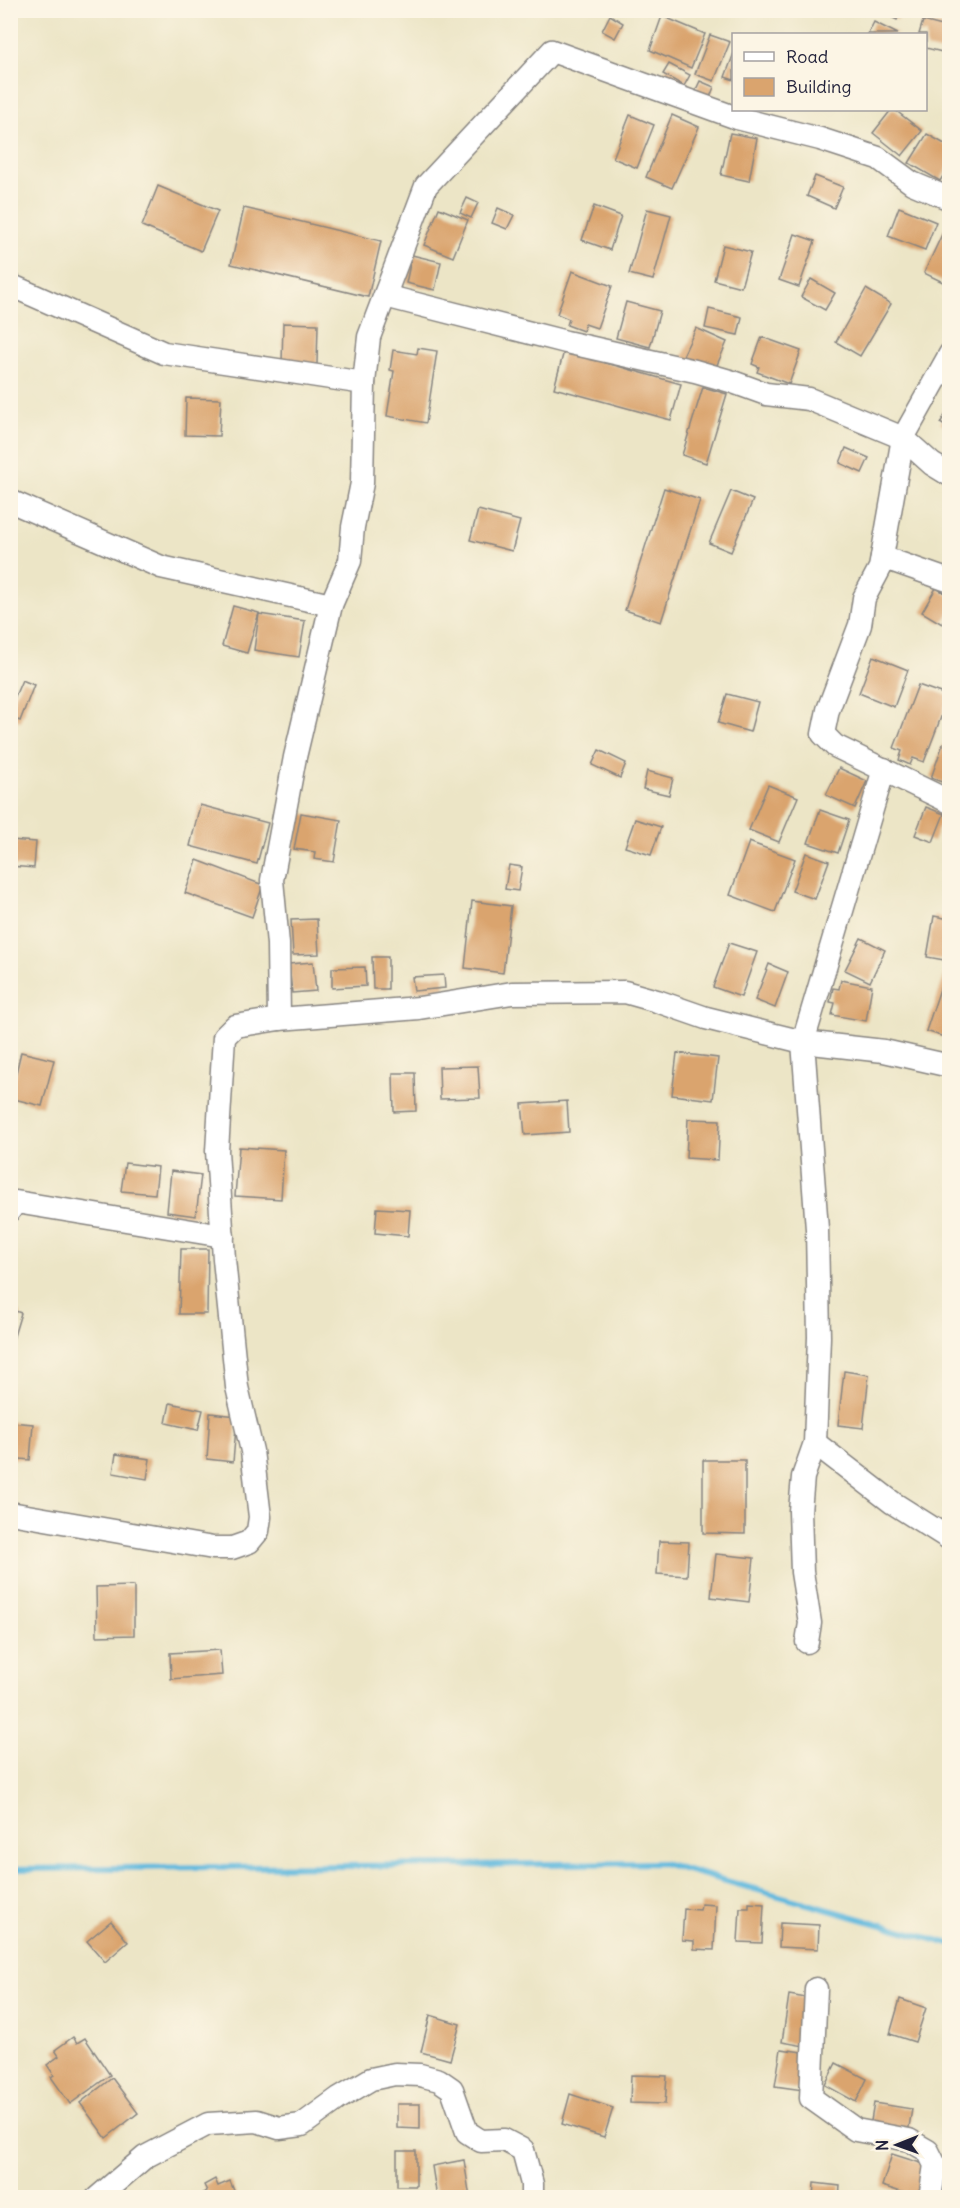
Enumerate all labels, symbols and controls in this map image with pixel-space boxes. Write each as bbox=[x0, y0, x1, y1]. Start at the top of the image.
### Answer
legend bbox=[732, 33, 927, 111]
text: Road bbox=[786, 45, 829, 68]
text: Building bbox=[786, 75, 851, 98]
north arrow bbox=[867, 2115, 927, 2175]
text: N bbox=[872, 2140, 892, 2151]

